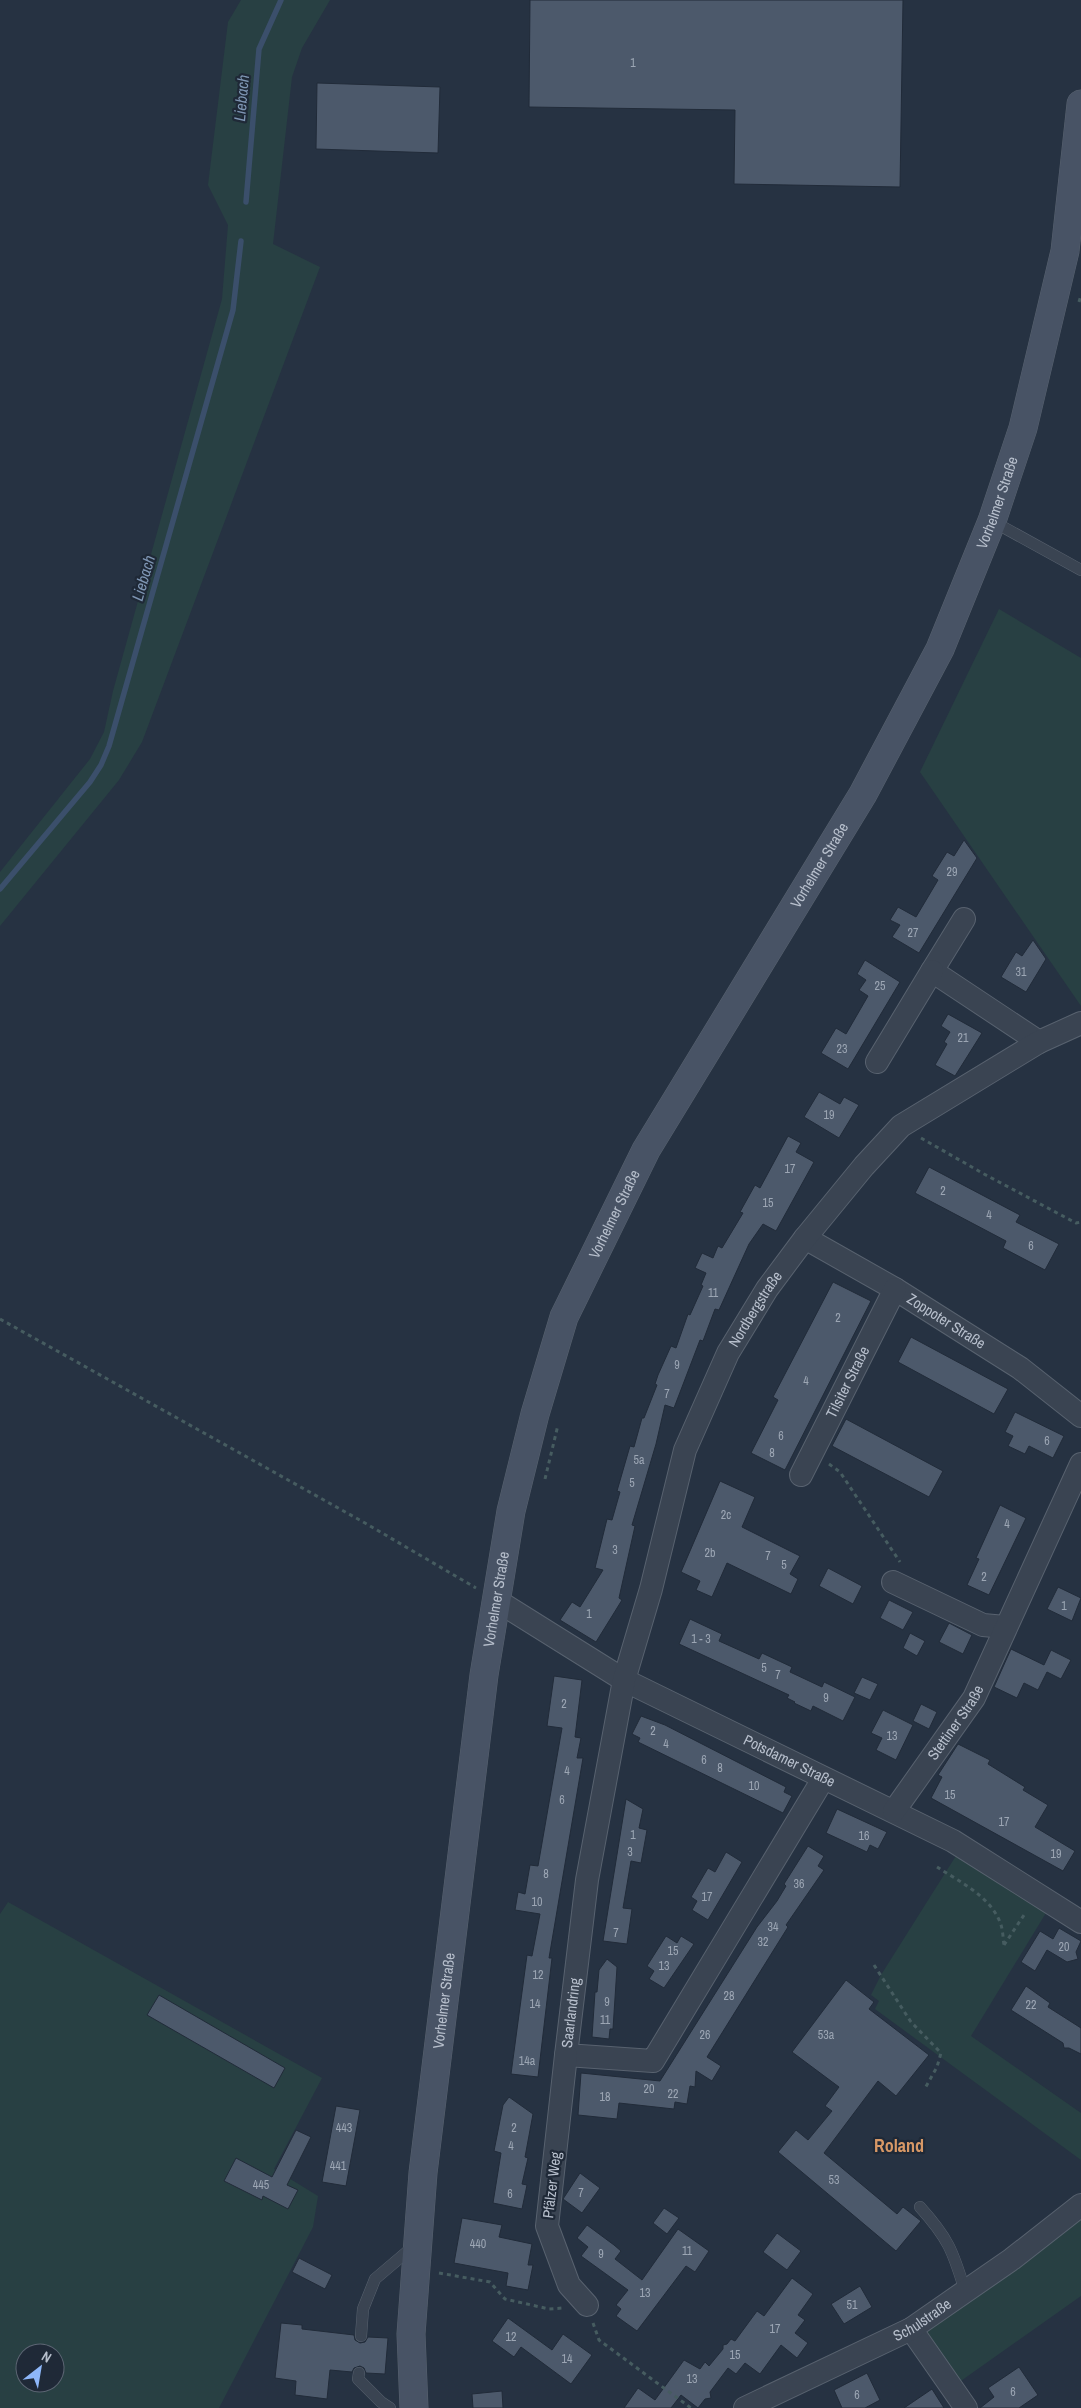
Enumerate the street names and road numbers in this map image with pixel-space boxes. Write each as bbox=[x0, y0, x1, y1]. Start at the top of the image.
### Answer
street label: Vorhelmer Straße bbox=[971, 453, 1023, 552]
street label: Vorhelmer Straße bbox=[785, 818, 853, 912]
street label: Vorhelmer Straße bbox=[583, 1166, 645, 1262]
street label: Nordbergstraße bbox=[723, 1266, 787, 1351]
street label: Zoppoter Straße bbox=[903, 1288, 990, 1354]
street label: Tilsiter Straße bbox=[821, 1342, 874, 1421]
street label: Vorhelmer Straße bbox=[478, 1550, 514, 1648]
street label: Stettiner Straße bbox=[922, 1681, 989, 1764]
street label: Potsdamer Straße bbox=[740, 1729, 839, 1792]
street label: Vorhelmer Straße bbox=[427, 1951, 460, 2050]
street label: Saarlandring bbox=[556, 1976, 585, 2049]
street label: Pfälzer Weg bbox=[537, 2150, 566, 2219]
street label: Schulstraße bbox=[889, 2293, 955, 2346]

